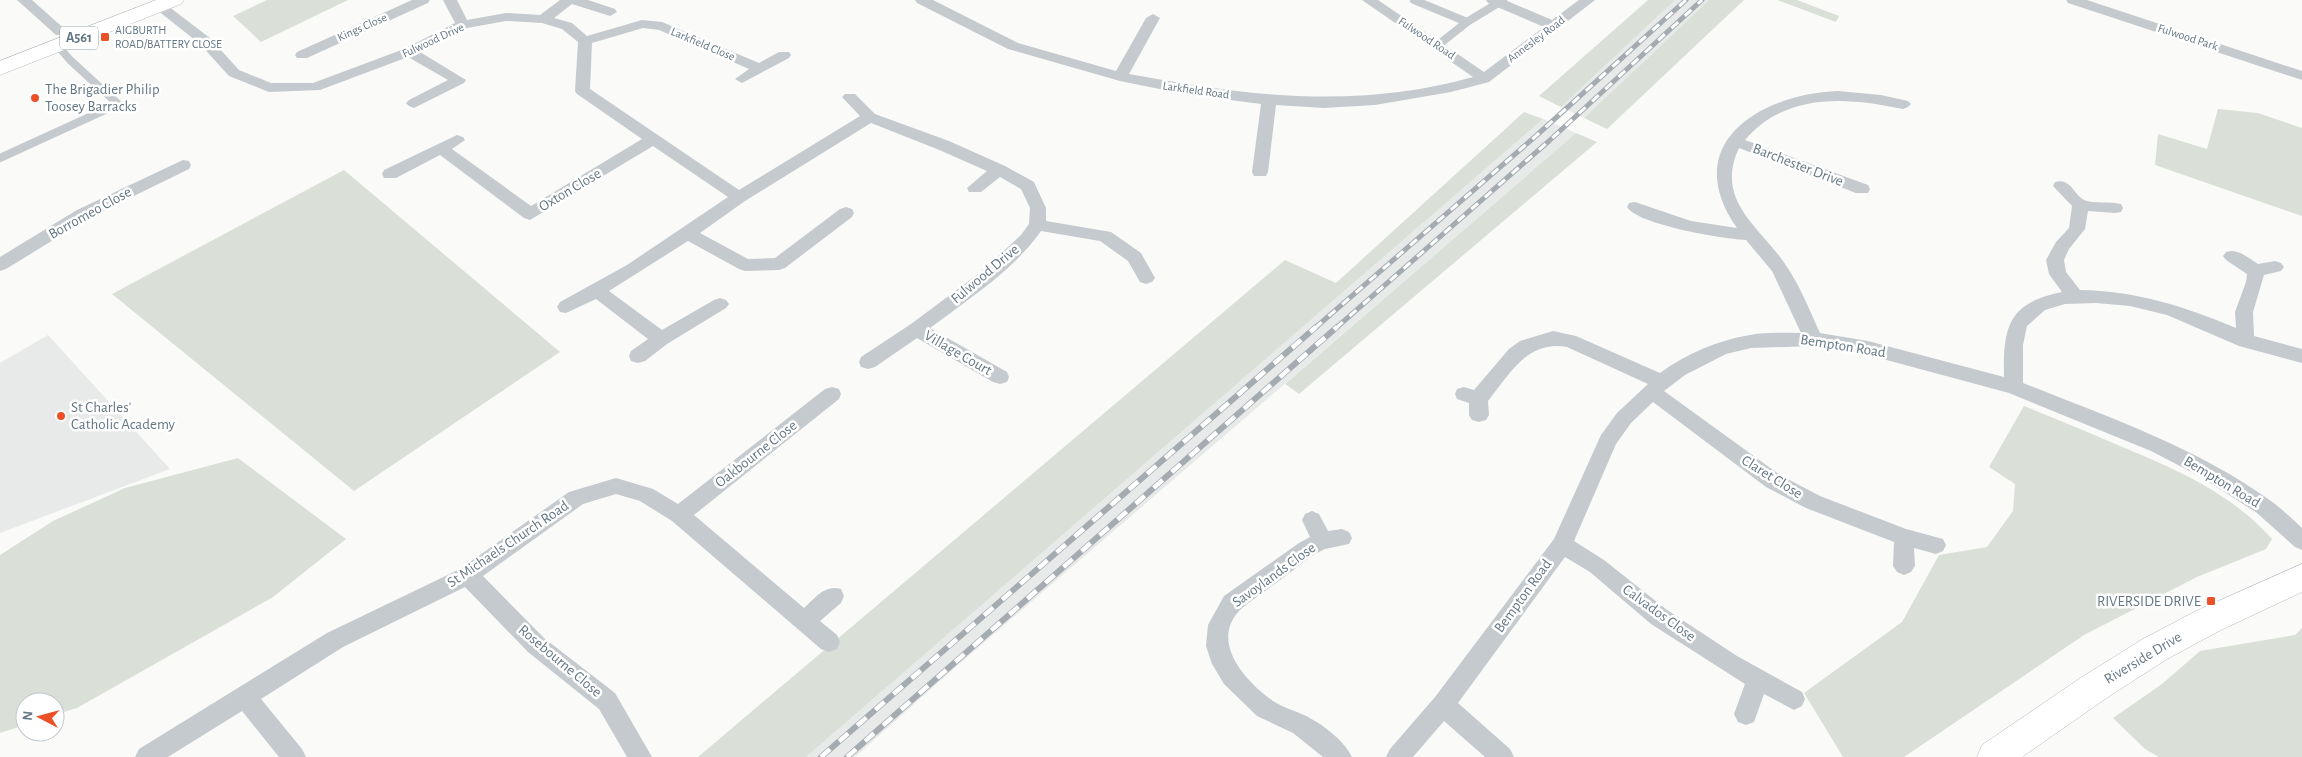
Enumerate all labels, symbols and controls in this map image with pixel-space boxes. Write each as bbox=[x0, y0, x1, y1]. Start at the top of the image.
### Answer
street label: Kings Close bbox=[335, 11, 389, 43]
street label: Annesley Road bbox=[1505, 14, 1568, 65]
street label: Fulwood Road bbox=[1396, 15, 1458, 61]
street label: Fulwood Drive bbox=[400, 20, 466, 60]
street label: Fulwood Park bbox=[2156, 22, 2220, 52]
place label: AIGBURTH ROAD/BATTERY CLOSE bbox=[115, 24, 222, 50]
street label: Larkfield Close bbox=[669, 25, 737, 63]
road number: A561 bbox=[60, 26, 98, 49]
marker: AIGBURTH ROAD/BATTERY CLOSE bbox=[99, 31, 111, 43]
street label: Larkfield Road bbox=[1162, 79, 1230, 101]
place label: The Brigadier Philip Toosey Barracks bbox=[45, 82, 160, 114]
marker: The Brigadier Philip Toosey Barracks bbox=[29, 92, 41, 104]
street label: Barchester Drive bbox=[1751, 141, 1845, 189]
street label: Oxton Close bbox=[536, 166, 604, 214]
street label: Borromeo Close bbox=[46, 184, 134, 242]
street label: Fulwood Drive bbox=[948, 241, 1022, 306]
street label: Village Court bbox=[922, 328, 994, 378]
street label: Bempton Road bbox=[1799, 332, 1887, 360]
place label: St Charles' Catholic Academy bbox=[71, 400, 176, 432]
marker: St Charles' Catholic Academy bbox=[55, 410, 67, 422]
street label: Oakbourne Close bbox=[712, 418, 800, 490]
street label: Claret Close bbox=[1739, 452, 1805, 502]
street label: Bempton Road bbox=[2181, 453, 2263, 511]
street label: St Michaels Church Road bbox=[445, 498, 572, 590]
street label: Savoylands Close bbox=[1230, 540, 1318, 610]
street label: Bempton Road bbox=[1492, 556, 1555, 635]
street label: Calvados Close bbox=[1620, 582, 1698, 644]
place label: RIVERSIDE DRIVE bbox=[2097, 594, 2201, 609]
marker: RIVERSIDE DRIVE bbox=[2205, 595, 2217, 607]
street label: Rosebourne Close bbox=[516, 622, 605, 700]
street label: Riverside Drive bbox=[2102, 629, 2184, 687]
north arrow bbox=[15, 692, 65, 742]
text: N bbox=[21, 710, 36, 721]

